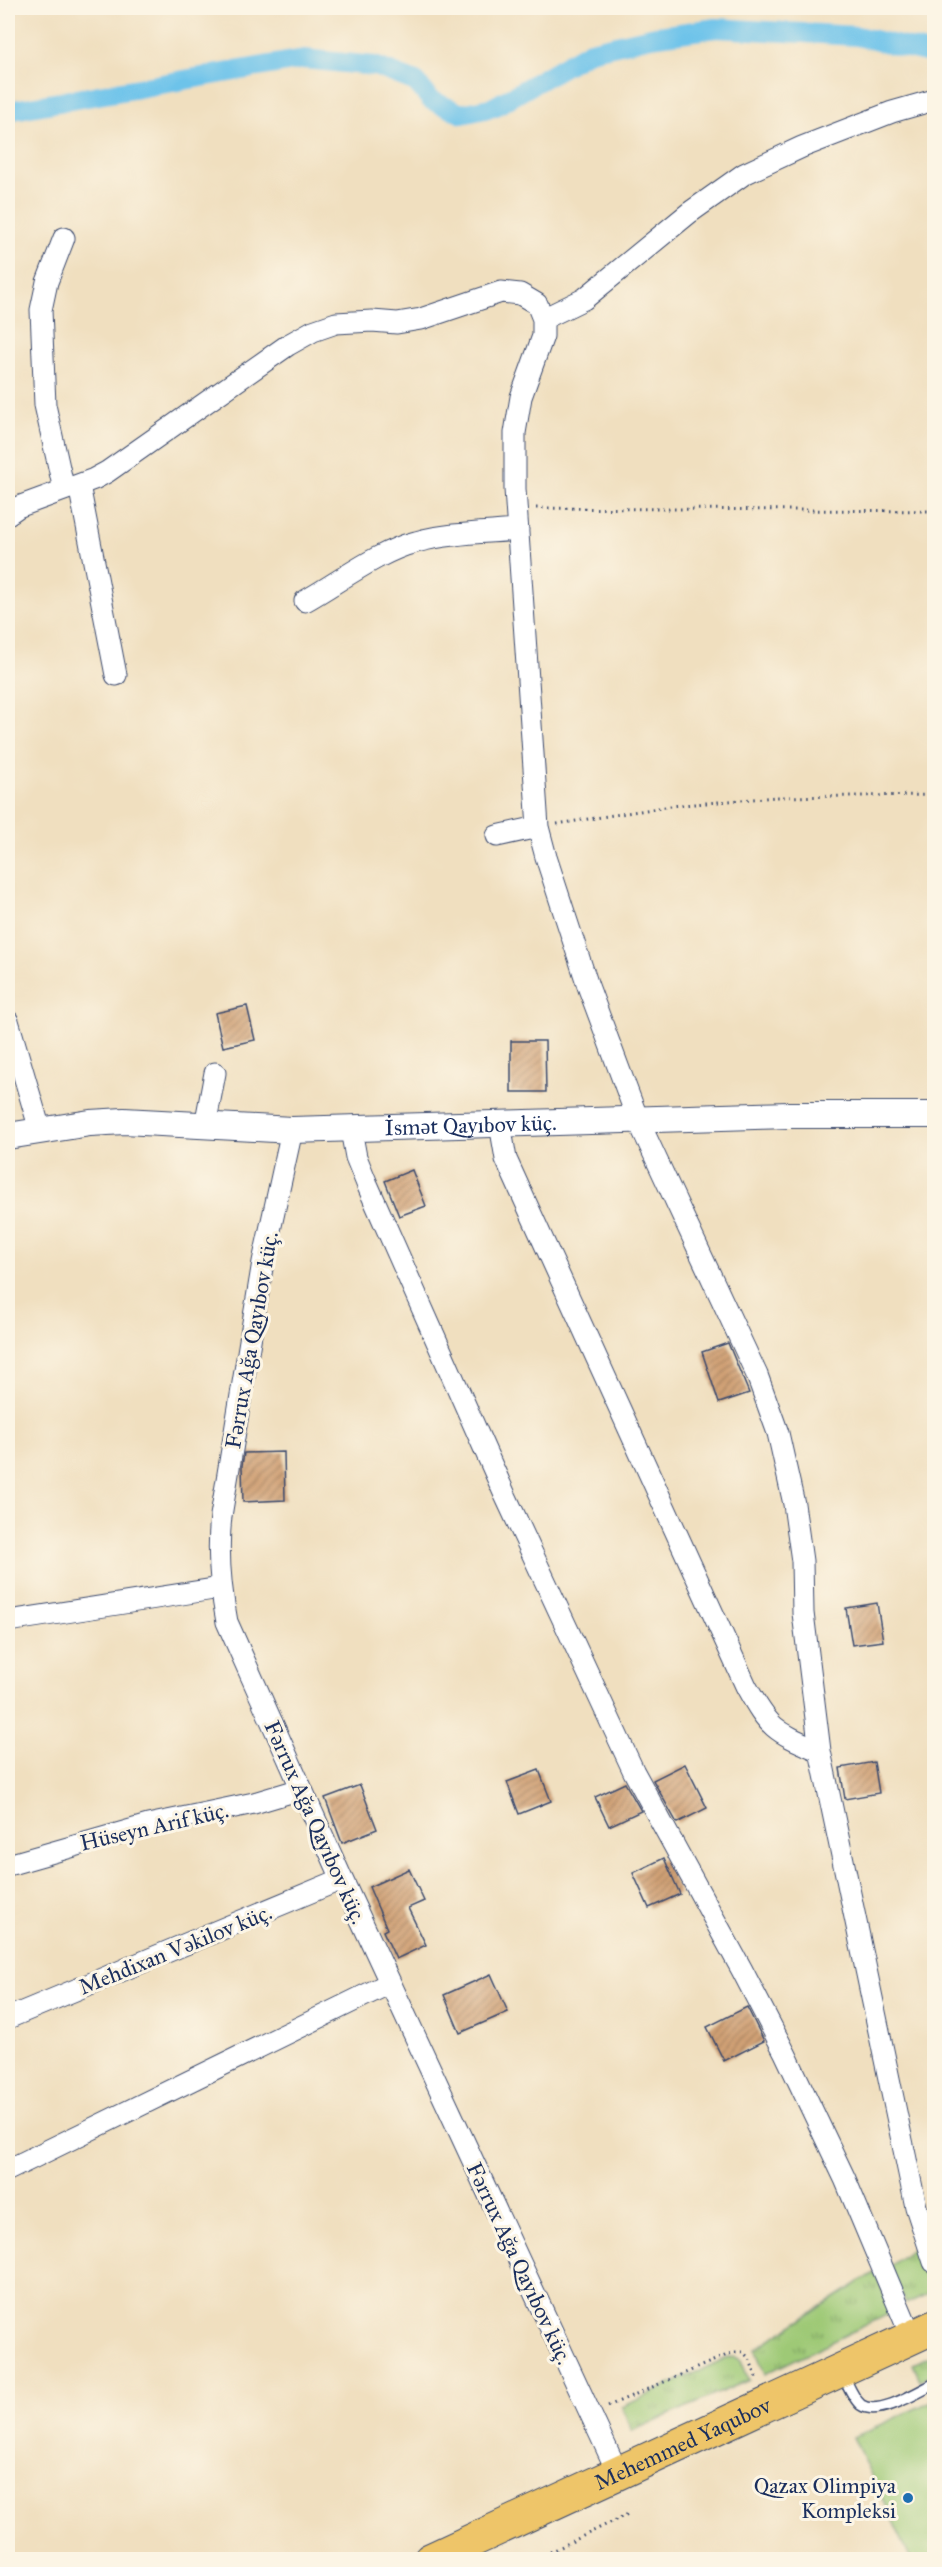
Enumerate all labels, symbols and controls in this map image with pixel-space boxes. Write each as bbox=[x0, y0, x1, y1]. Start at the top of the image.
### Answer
street label: İsmət Qayıbov küç. bbox=[384, 1109, 557, 1141]
street label: Fərrux Ağa Qayıbov küç. bbox=[219, 1229, 284, 1451]
street label: Fərrux Ağa Qayıbov küç. bbox=[258, 1716, 373, 1928]
street label: Hüseyn Arif küç. bbox=[77, 1796, 231, 1857]
street label: Mehdixan Vəkilov küç. bbox=[75, 1898, 276, 2001]
street label: Fərrux Ağa Qayıbov küç. bbox=[461, 2158, 578, 2369]
street label: Mehemmed Yaqubov bbox=[590, 2391, 776, 2496]
place label: Qazax Olimpiya Kompleksi bbox=[754, 2472, 897, 2524]
marker: Qazax Olimpiya Kompleksi bbox=[901, 2491, 915, 2505]

